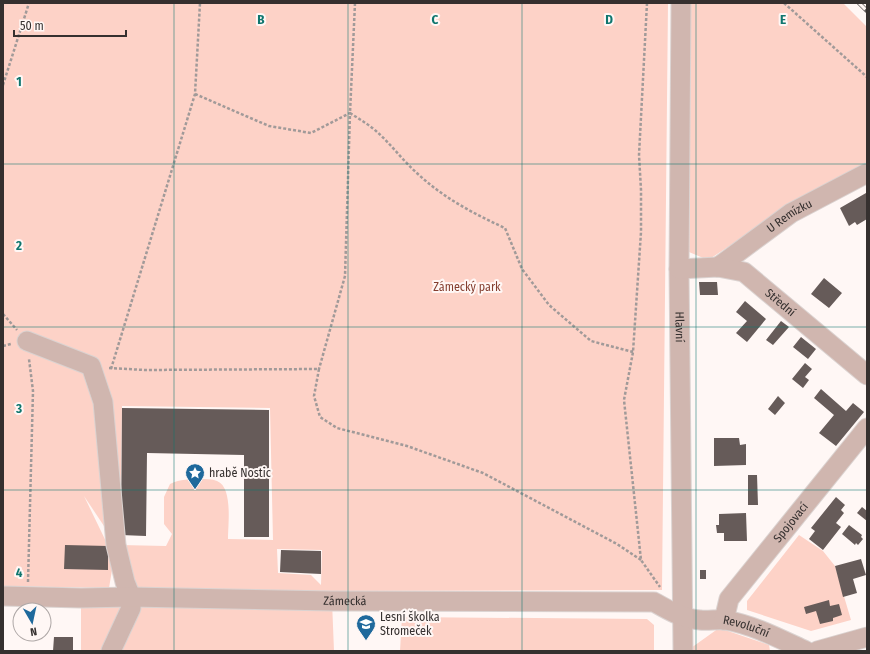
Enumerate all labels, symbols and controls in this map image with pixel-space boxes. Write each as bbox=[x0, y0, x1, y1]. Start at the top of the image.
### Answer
scale bar bbox=[14, 12, 126, 38]
text: B bbox=[257, 12, 265, 27]
text: C bbox=[432, 12, 439, 27]
text: D bbox=[605, 12, 613, 27]
text: E bbox=[780, 12, 786, 27]
text: 50 m bbox=[20, 19, 44, 33]
text: 1 bbox=[16, 74, 22, 89]
street label: U Remízku bbox=[764, 196, 814, 235]
text: 2 bbox=[15, 238, 22, 253]
park label: Zámecký park bbox=[433, 280, 501, 294]
street label: Střední bbox=[762, 286, 798, 319]
street label: Hlavní bbox=[672, 312, 687, 342]
text: 3 bbox=[15, 401, 22, 416]
place icon: hrabě Nostic bbox=[184, 462, 206, 490]
place label: hrabě Nostic bbox=[209, 466, 271, 480]
street label: Spojovací bbox=[771, 500, 811, 545]
text: 4 bbox=[16, 565, 23, 580]
street label: Zámecká bbox=[323, 594, 367, 608]
north arrow bbox=[12, 602, 52, 642]
place label: Lesní školka Stromeček bbox=[380, 610, 440, 638]
school or university icon: Lesní školka Stromeček bbox=[355, 613, 377, 641]
street label: Revoluční bbox=[722, 613, 772, 640]
text: N bbox=[29, 624, 38, 638]

